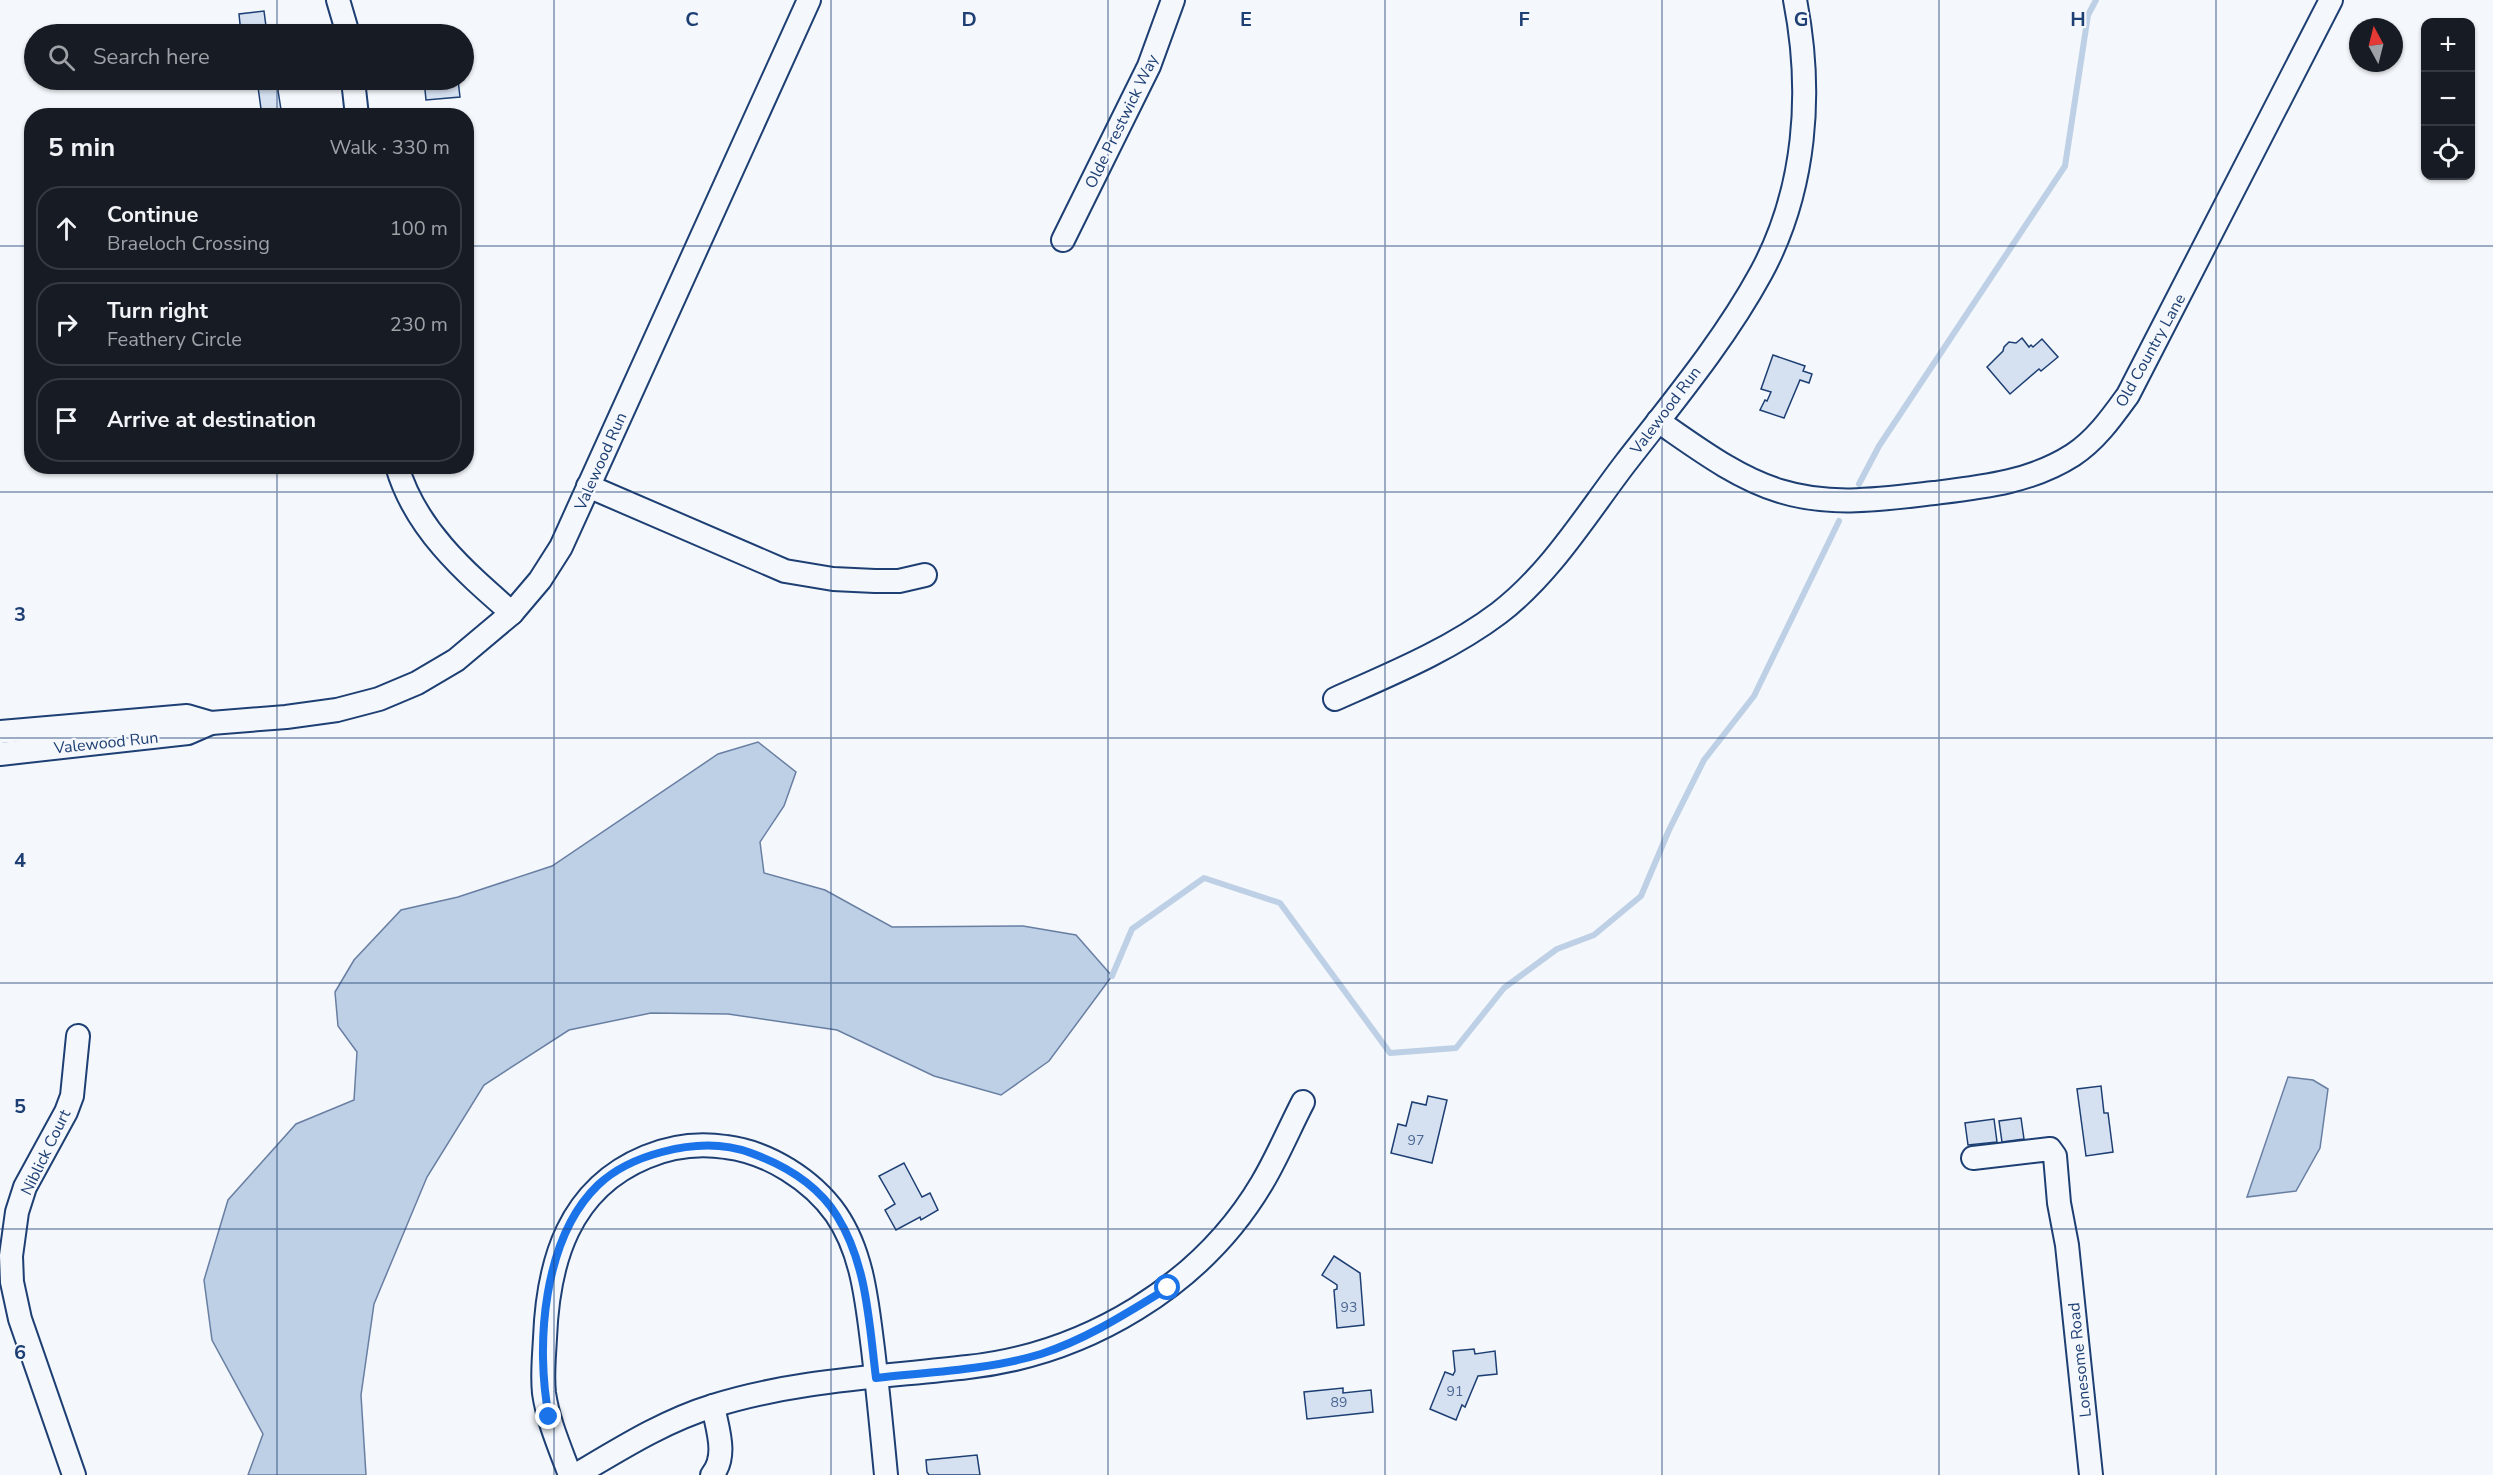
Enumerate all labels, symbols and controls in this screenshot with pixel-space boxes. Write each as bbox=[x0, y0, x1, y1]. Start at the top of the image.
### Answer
text: C bbox=[685, 6, 699, 33]
text: D bbox=[961, 6, 977, 33]
text: E bbox=[1240, 6, 1252, 33]
text: F bbox=[1518, 6, 1530, 33]
text: G bbox=[1794, 6, 1808, 33]
text: H bbox=[2070, 6, 2086, 33]
north arrow bbox=[2349, 18, 2403, 72]
map controls bbox=[2421, 18, 2475, 180]
button: + bbox=[2421, 18, 2475, 72]
search box bbox=[24, 24, 474, 90]
icon: search bbox=[45, 41, 78, 74]
text: Search here bbox=[93, 42, 210, 72]
street label: Olde Prestwick Way bbox=[1080, 50, 1164, 192]
button: − bbox=[2421, 72, 2475, 126]
button: locate bbox=[2421, 126, 2475, 180]
text: 5 min bbox=[48, 130, 115, 165]
text: Walk · 330 m bbox=[330, 134, 450, 161]
text: Continue bbox=[107, 200, 198, 230]
icon: ahead bbox=[50, 212, 83, 245]
text: 100 m bbox=[390, 215, 448, 242]
text: Braeloch Crossing bbox=[107, 230, 270, 257]
street label: Old Country Lane bbox=[2111, 290, 2191, 411]
text: Turn right bbox=[107, 296, 208, 326]
icon: right bbox=[50, 308, 83, 341]
text: 230 m bbox=[390, 311, 448, 338]
text: Feathery Circle bbox=[107, 326, 242, 353]
street label: Valewood Run bbox=[1625, 362, 1706, 460]
icon: arrive bbox=[50, 404, 83, 437]
text: Arrive at destination bbox=[107, 405, 316, 435]
street label: Valewood Run bbox=[569, 409, 632, 515]
text: 3 bbox=[14, 601, 26, 628]
street label: Valewood Run bbox=[52, 727, 159, 760]
text: 4 bbox=[14, 847, 26, 874]
text: 5 bbox=[14, 1093, 26, 1120]
street label: Niblick Court bbox=[16, 1106, 76, 1199]
house number: 97 bbox=[1408, 1131, 1424, 1150]
route start bbox=[1154, 1274, 1180, 1300]
house number: 93 bbox=[1341, 1298, 1357, 1317]
street label: Lonesome Road bbox=[2063, 1301, 2097, 1418]
text: 6 bbox=[14, 1339, 26, 1366]
house number: 91 bbox=[1447, 1382, 1463, 1401]
house number: 89 bbox=[1331, 1393, 1347, 1412]
route end bbox=[535, 1403, 561, 1429]

